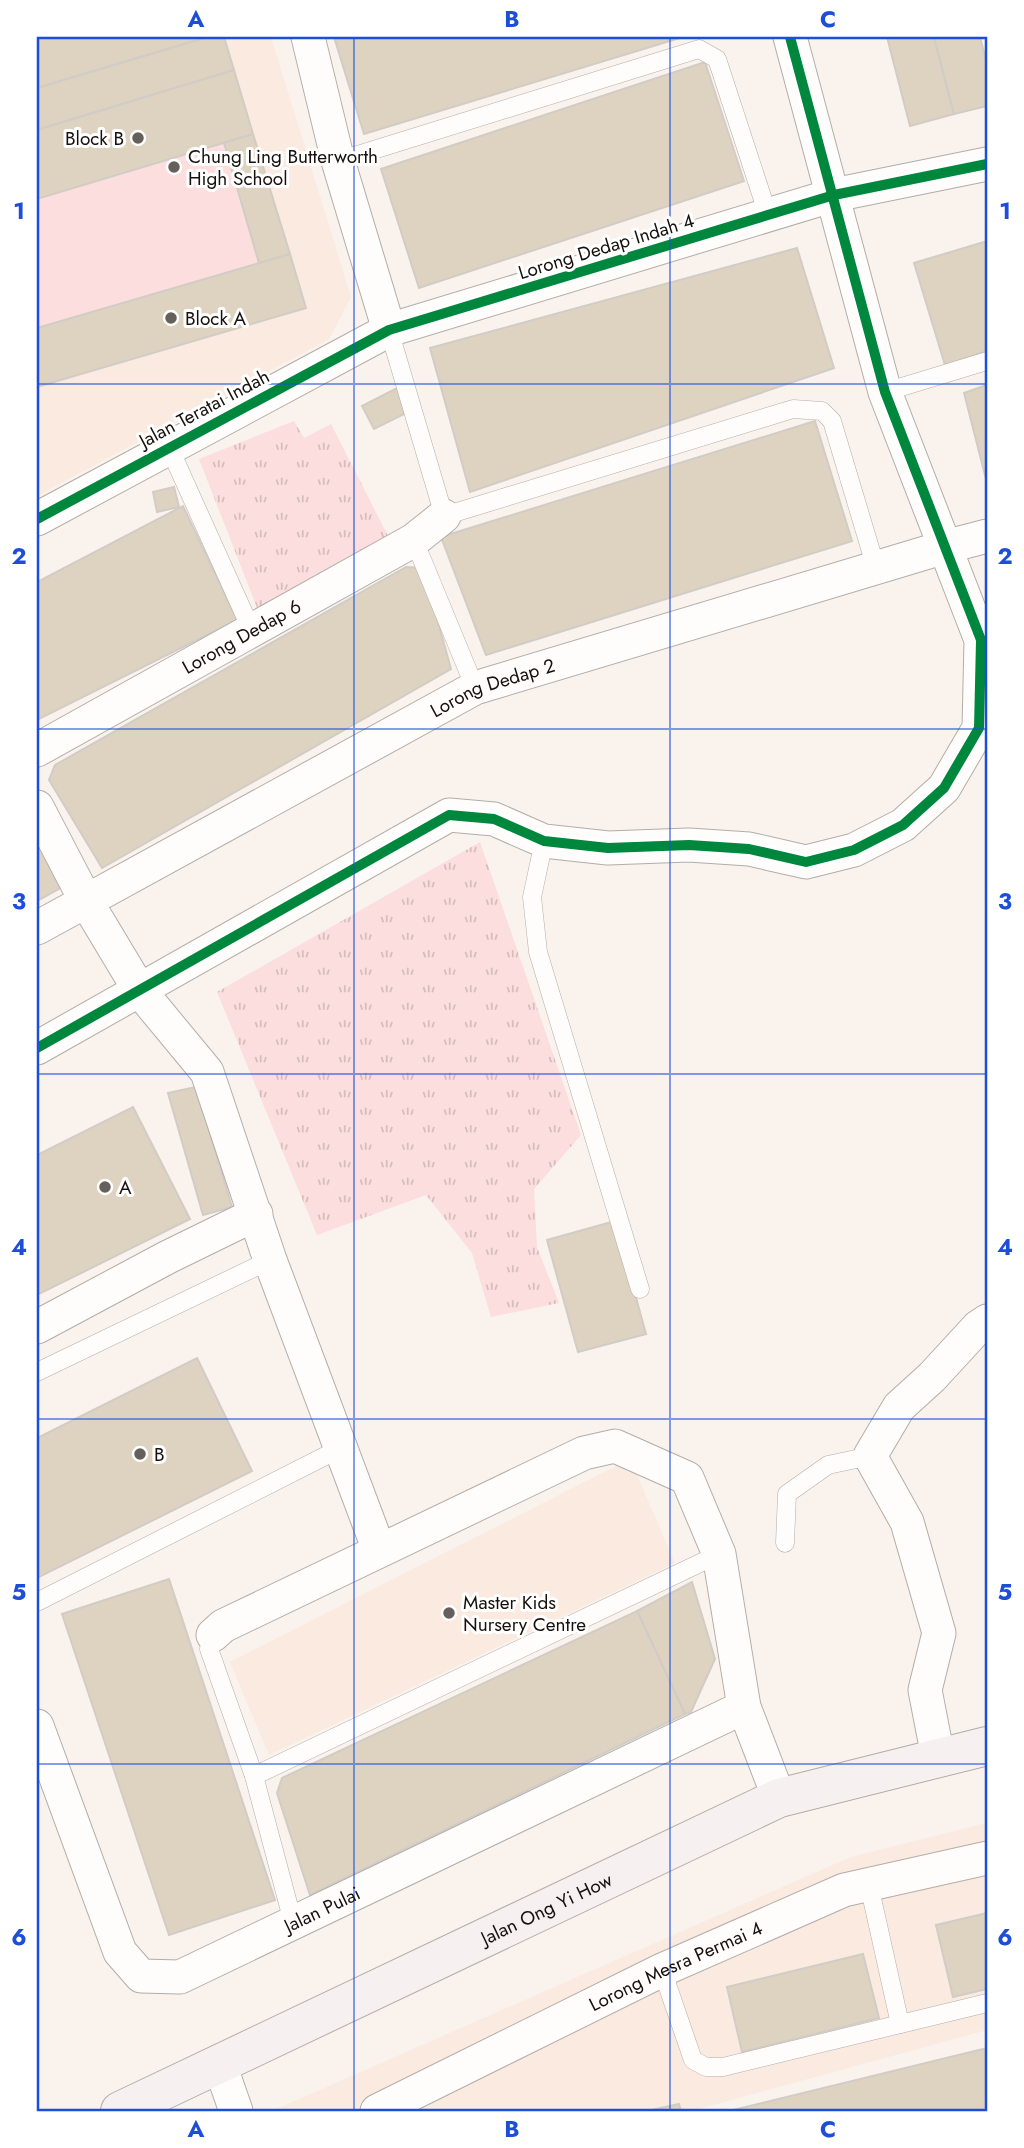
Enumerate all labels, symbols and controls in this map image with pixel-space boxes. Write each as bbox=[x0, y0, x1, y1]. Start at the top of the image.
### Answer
text: A bbox=[187, 2, 205, 36]
text: B bbox=[504, 2, 520, 36]
text: C bbox=[820, 2, 836, 36]
place label: Block B bbox=[65, 125, 124, 152]
marker: Block B bbox=[130, 130, 146, 146]
place label: Chung Ling Butterworth High School bbox=[188, 143, 378, 192]
marker: Chung Ling Butterworth High School bbox=[166, 159, 182, 175]
text: 1 bbox=[13, 194, 25, 228]
text: 1 bbox=[999, 194, 1011, 228]
street label: Lorong Dedap Indah 4 bbox=[515, 207, 697, 286]
place label: Block A bbox=[185, 305, 246, 332]
marker: Block A bbox=[163, 310, 179, 326]
street label: Jalan Teratai Indah bbox=[132, 363, 274, 456]
text: 2 bbox=[11, 539, 27, 573]
text: 2 bbox=[997, 539, 1013, 573]
street label: Lorong Dedap 6 bbox=[177, 593, 306, 681]
street label: Lorong Dedap 2 bbox=[425, 652, 558, 724]
text: 3 bbox=[12, 884, 26, 918]
text: 3 bbox=[998, 884, 1012, 918]
place label: A bbox=[119, 1174, 132, 1201]
marker: A bbox=[97, 1179, 113, 1195]
text: 4 bbox=[11, 1230, 27, 1264]
text: 4 bbox=[997, 1230, 1013, 1264]
place label: B bbox=[154, 1441, 165, 1468]
marker: B bbox=[132, 1446, 148, 1462]
text: 5 bbox=[12, 1575, 26, 1609]
text: 5 bbox=[998, 1575, 1012, 1609]
place label: Master Kids Nursery Centre bbox=[463, 1589, 586, 1638]
marker: Master Kids Nursery Centre bbox=[441, 1605, 457, 1621]
street label: Jalan Ong Yi How bbox=[474, 1866, 617, 1953]
street label: Jalan Pulai bbox=[277, 1880, 365, 1941]
street label: Lorong Mesra Permai 4 bbox=[584, 1915, 767, 2018]
text: 6 bbox=[11, 1920, 27, 1954]
text: 6 bbox=[997, 1920, 1013, 1954]
text: A bbox=[187, 2112, 205, 2146]
text: B bbox=[504, 2112, 520, 2146]
text: C bbox=[820, 2112, 836, 2146]

